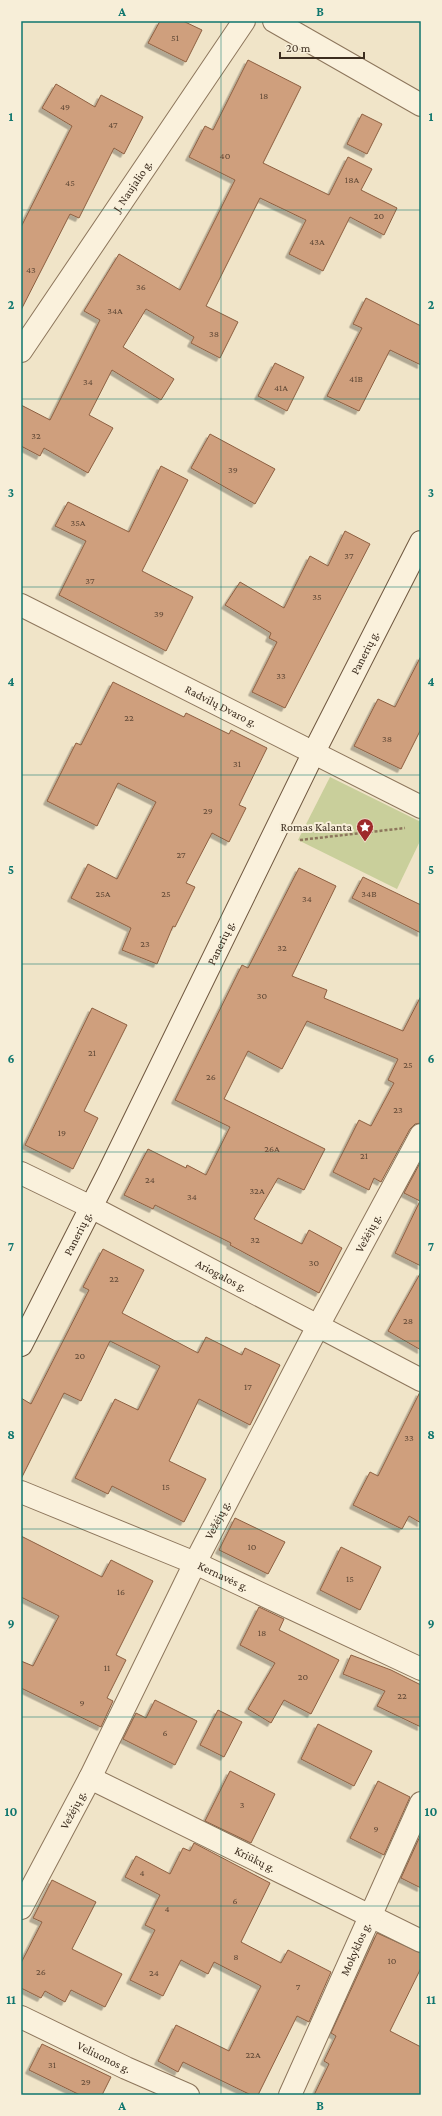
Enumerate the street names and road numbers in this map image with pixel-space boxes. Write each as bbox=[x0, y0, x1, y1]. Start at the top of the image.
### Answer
street label: J. Naujalio g. bbox=[109, 157, 155, 216]
street label: Panerių g. bbox=[348, 628, 382, 677]
street label: Radvilų Dvaro g. bbox=[183, 682, 259, 730]
street label: Panerių g. bbox=[204, 918, 238, 967]
street label: Panerių g. bbox=[61, 1209, 95, 1258]
street label: Vežėjų g. bbox=[352, 1211, 384, 1255]
street label: Ariogalos g. bbox=[193, 1256, 250, 1295]
street label: Vežėjų g. bbox=[201, 1498, 233, 1542]
street label: Kernavės g. bbox=[196, 1558, 251, 1594]
street label: Vežėjų g. bbox=[57, 1788, 89, 1832]
street label: Kriūkų g. bbox=[233, 1843, 278, 1875]
street label: Mokyklos g. bbox=[337, 1920, 374, 1978]
street label: Veliuonos g. bbox=[75, 2038, 133, 2076]

